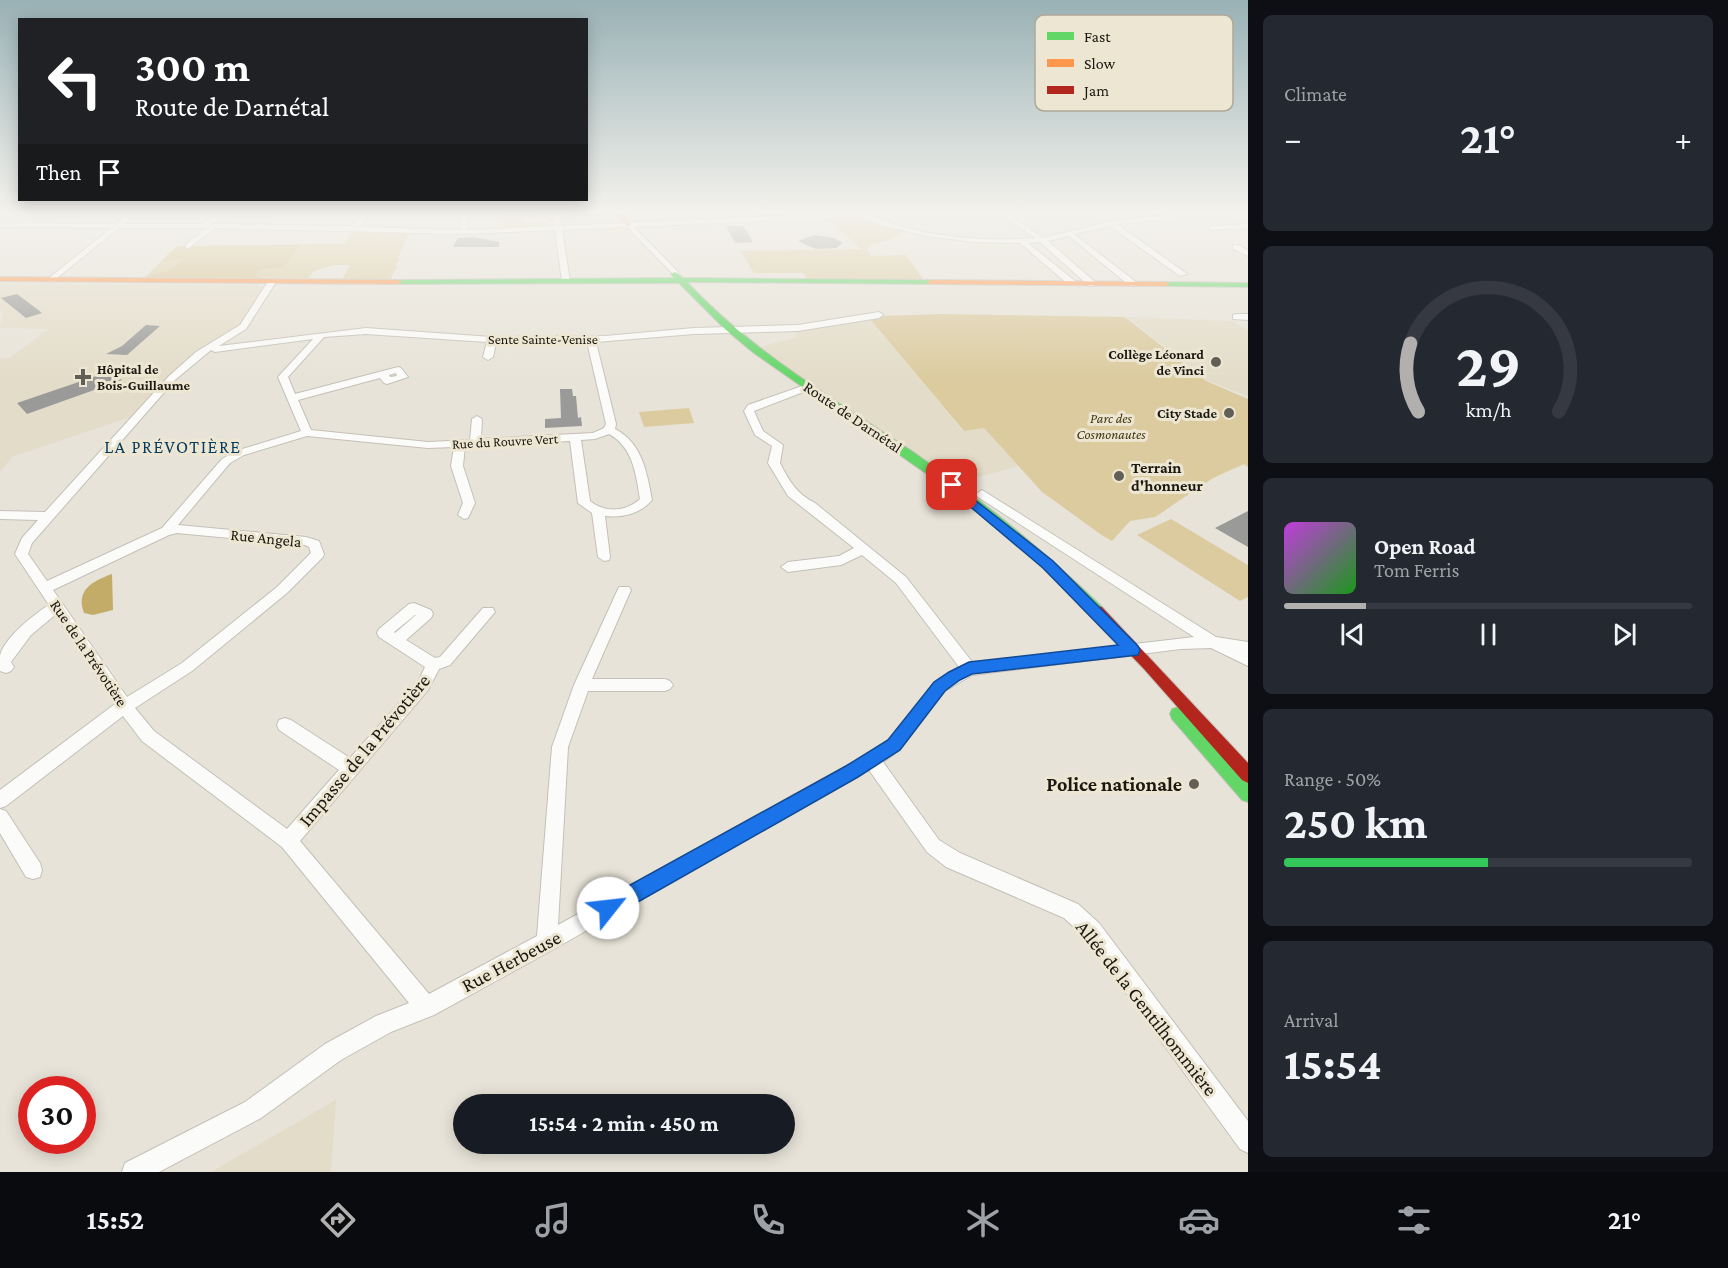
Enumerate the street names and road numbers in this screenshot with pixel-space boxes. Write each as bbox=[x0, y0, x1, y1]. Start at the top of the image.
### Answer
street label: Sente Sainte-Venise bbox=[488, 331, 598, 347]
street label: Route de Darnétal bbox=[801, 378, 905, 456]
street label: Rue du Rouvre Vert bbox=[452, 430, 559, 452]
street label: Rue Angela bbox=[230, 526, 303, 551]
street label: Rue de la Prévotière bbox=[47, 597, 131, 709]
street label: Impasse de la Prévotière bbox=[294, 669, 435, 831]
street label: Allée de la Gentilhommière bbox=[1072, 916, 1222, 1100]
street label: Rue Herbeuse bbox=[458, 926, 565, 996]

